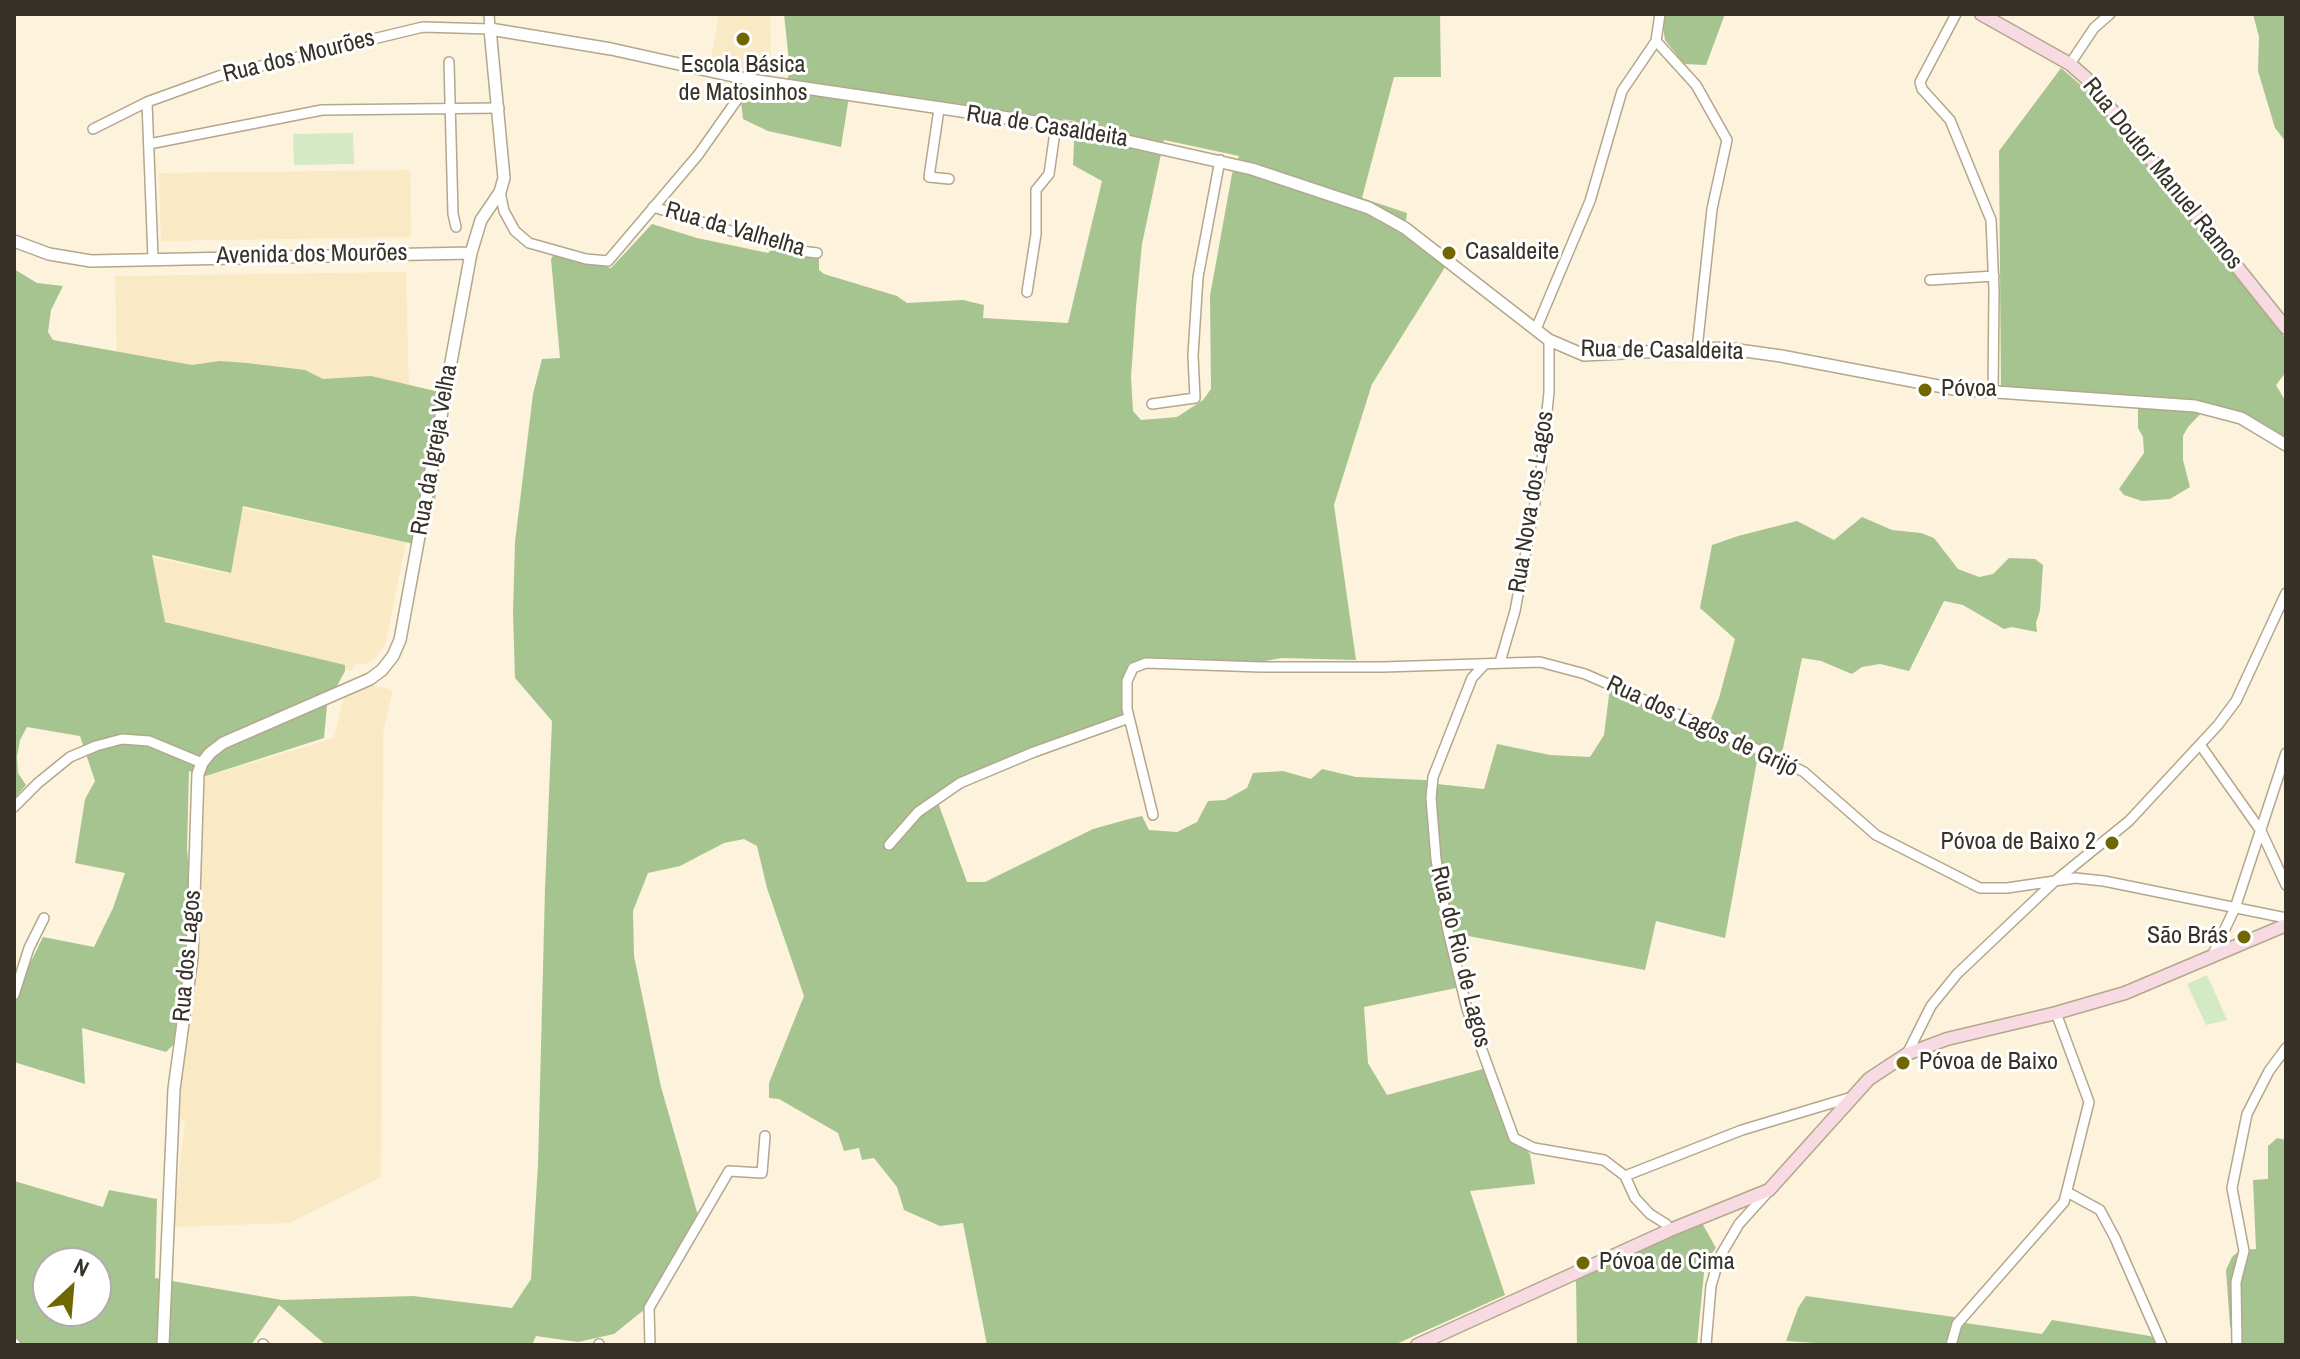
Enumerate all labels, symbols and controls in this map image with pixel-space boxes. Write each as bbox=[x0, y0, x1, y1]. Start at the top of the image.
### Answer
street label: Rua dos Mourões bbox=[220, 24, 378, 90]
marker: Escola Básica de Matosinhos bbox=[734, 30, 752, 48]
place label: Escola Básica de Matosinhos bbox=[678, 52, 808, 108]
street label: Rua Doutor Manuel Ramos bbox=[2076, 72, 2248, 276]
street label: Rua de Casaldeita bbox=[964, 100, 1130, 154]
street label: Rua da Valhelha bbox=[662, 196, 808, 264]
street label: Avenida dos Mourões bbox=[216, 239, 408, 271]
place label: Casaldeite bbox=[1465, 239, 1559, 267]
marker: Casaldeite bbox=[1440, 244, 1458, 262]
street label: Rua de Casaldeita bbox=[1580, 335, 1744, 367]
street label: Rua da Igreja Velha bbox=[406, 362, 464, 538]
place label: Póvoa bbox=[1941, 376, 1997, 404]
marker: Póvoa bbox=[1916, 381, 1934, 399]
street label: Rua Nova dos Lagos bbox=[1503, 409, 1561, 595]
street label: Rua dos Lagos de Grijó bbox=[1602, 670, 1802, 784]
place label: Póvoa de Baixo 2 bbox=[1941, 829, 2096, 857]
marker: Póvoa de Baixo 2 bbox=[2103, 834, 2121, 852]
street label: Rua do Rio de Lagos bbox=[1424, 863, 1496, 1051]
street label: Rua dos Lagos bbox=[168, 889, 208, 1023]
place label: São Brás bbox=[2147, 923, 2228, 951]
marker: São Brás bbox=[2235, 928, 2253, 946]
place label: Póvoa de Baixo bbox=[1919, 1049, 2058, 1077]
marker: Póvoa de Baixo bbox=[1894, 1054, 1912, 1072]
north arrow bbox=[32, 1247, 112, 1327]
place label: Póvoa de Cima bbox=[1599, 1249, 1735, 1277]
text: N bbox=[69, 1251, 94, 1284]
marker: Póvoa de Cima bbox=[1574, 1254, 1592, 1272]

